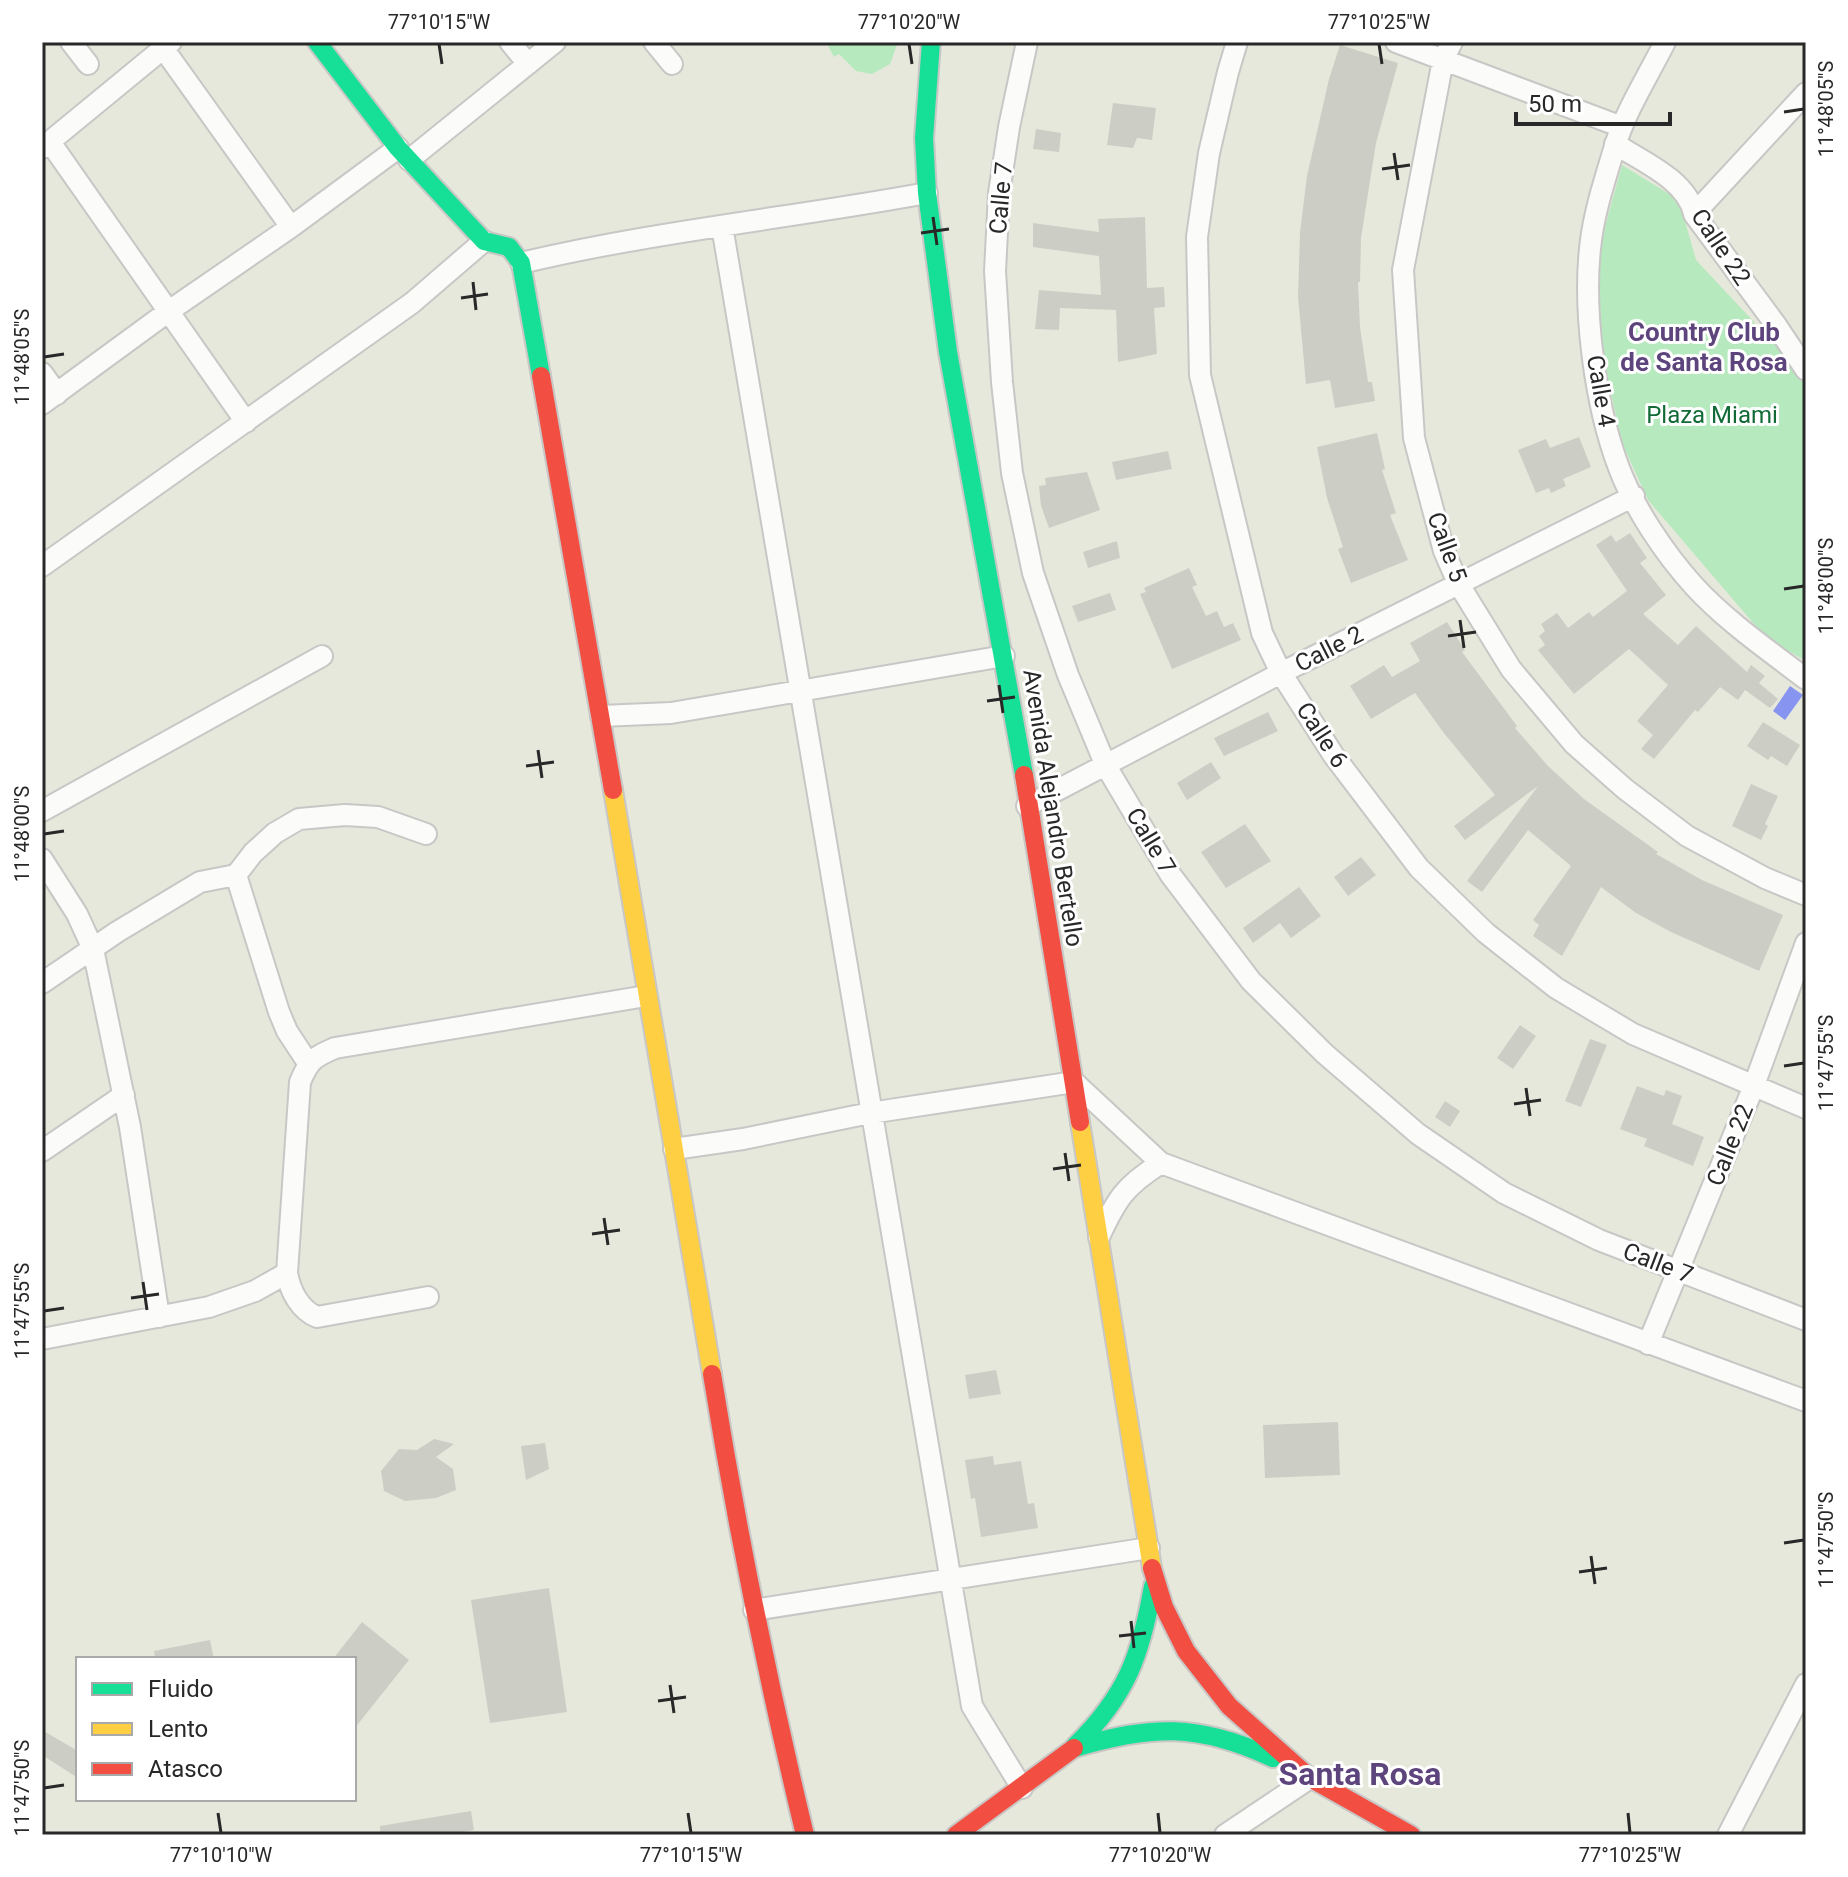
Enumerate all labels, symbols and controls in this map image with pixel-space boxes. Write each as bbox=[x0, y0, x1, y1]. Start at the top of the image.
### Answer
text: 77°10'15"W bbox=[388, 10, 491, 34]
text: 77°10'20"W bbox=[858, 10, 961, 34]
text: 77°10'25"W bbox=[1328, 10, 1431, 34]
text: 11°48'05"S bbox=[1814, 61, 1838, 157]
scale bar bbox=[1516, 76, 1670, 126]
text: 50 m bbox=[1528, 90, 1582, 118]
street label: Calle 7 bbox=[984, 161, 1018, 235]
street label: Calle 22 bbox=[1685, 204, 1757, 290]
text: 11°48'05"S bbox=[10, 309, 34, 405]
district label: Country Club de Santa Rosa bbox=[1620, 317, 1788, 377]
street label: Calle 4 bbox=[1581, 353, 1621, 429]
park label: Plaza Miami bbox=[1646, 401, 1778, 429]
street label: Calle 5 bbox=[1421, 508, 1473, 586]
text: 11°48'00"S bbox=[1814, 538, 1838, 634]
street label: Calle 2 bbox=[1290, 620, 1368, 678]
street label: Avenida Alejandro Bertello bbox=[1017, 667, 1089, 949]
street label: Calle 6 bbox=[1291, 697, 1353, 773]
text: 11°48'00"S bbox=[10, 786, 34, 882]
street label: Calle 7 bbox=[1120, 803, 1182, 879]
text: 11°47'55"S bbox=[1814, 1015, 1838, 1111]
street label: Calle 22 bbox=[1701, 1100, 1759, 1190]
street label: Calle 7 bbox=[1619, 1237, 1697, 1289]
text: 11°47'55"S bbox=[10, 1263, 34, 1359]
text: 11°47'50"S bbox=[1814, 1492, 1838, 1588]
legend bbox=[76, 1657, 356, 1801]
text: Fluido bbox=[148, 1675, 213, 1703]
text: Lento bbox=[148, 1715, 208, 1743]
text: 11°47'50"S bbox=[10, 1740, 34, 1836]
text: Atasco bbox=[148, 1755, 223, 1783]
district label: Santa Rosa bbox=[1279, 1755, 1441, 1793]
text: 77°10'10"W bbox=[170, 1843, 273, 1867]
text: 77°10'15"W bbox=[640, 1843, 743, 1867]
text: 77°10'20"W bbox=[1109, 1843, 1212, 1867]
text: 77°10'25"W bbox=[1579, 1843, 1682, 1867]

